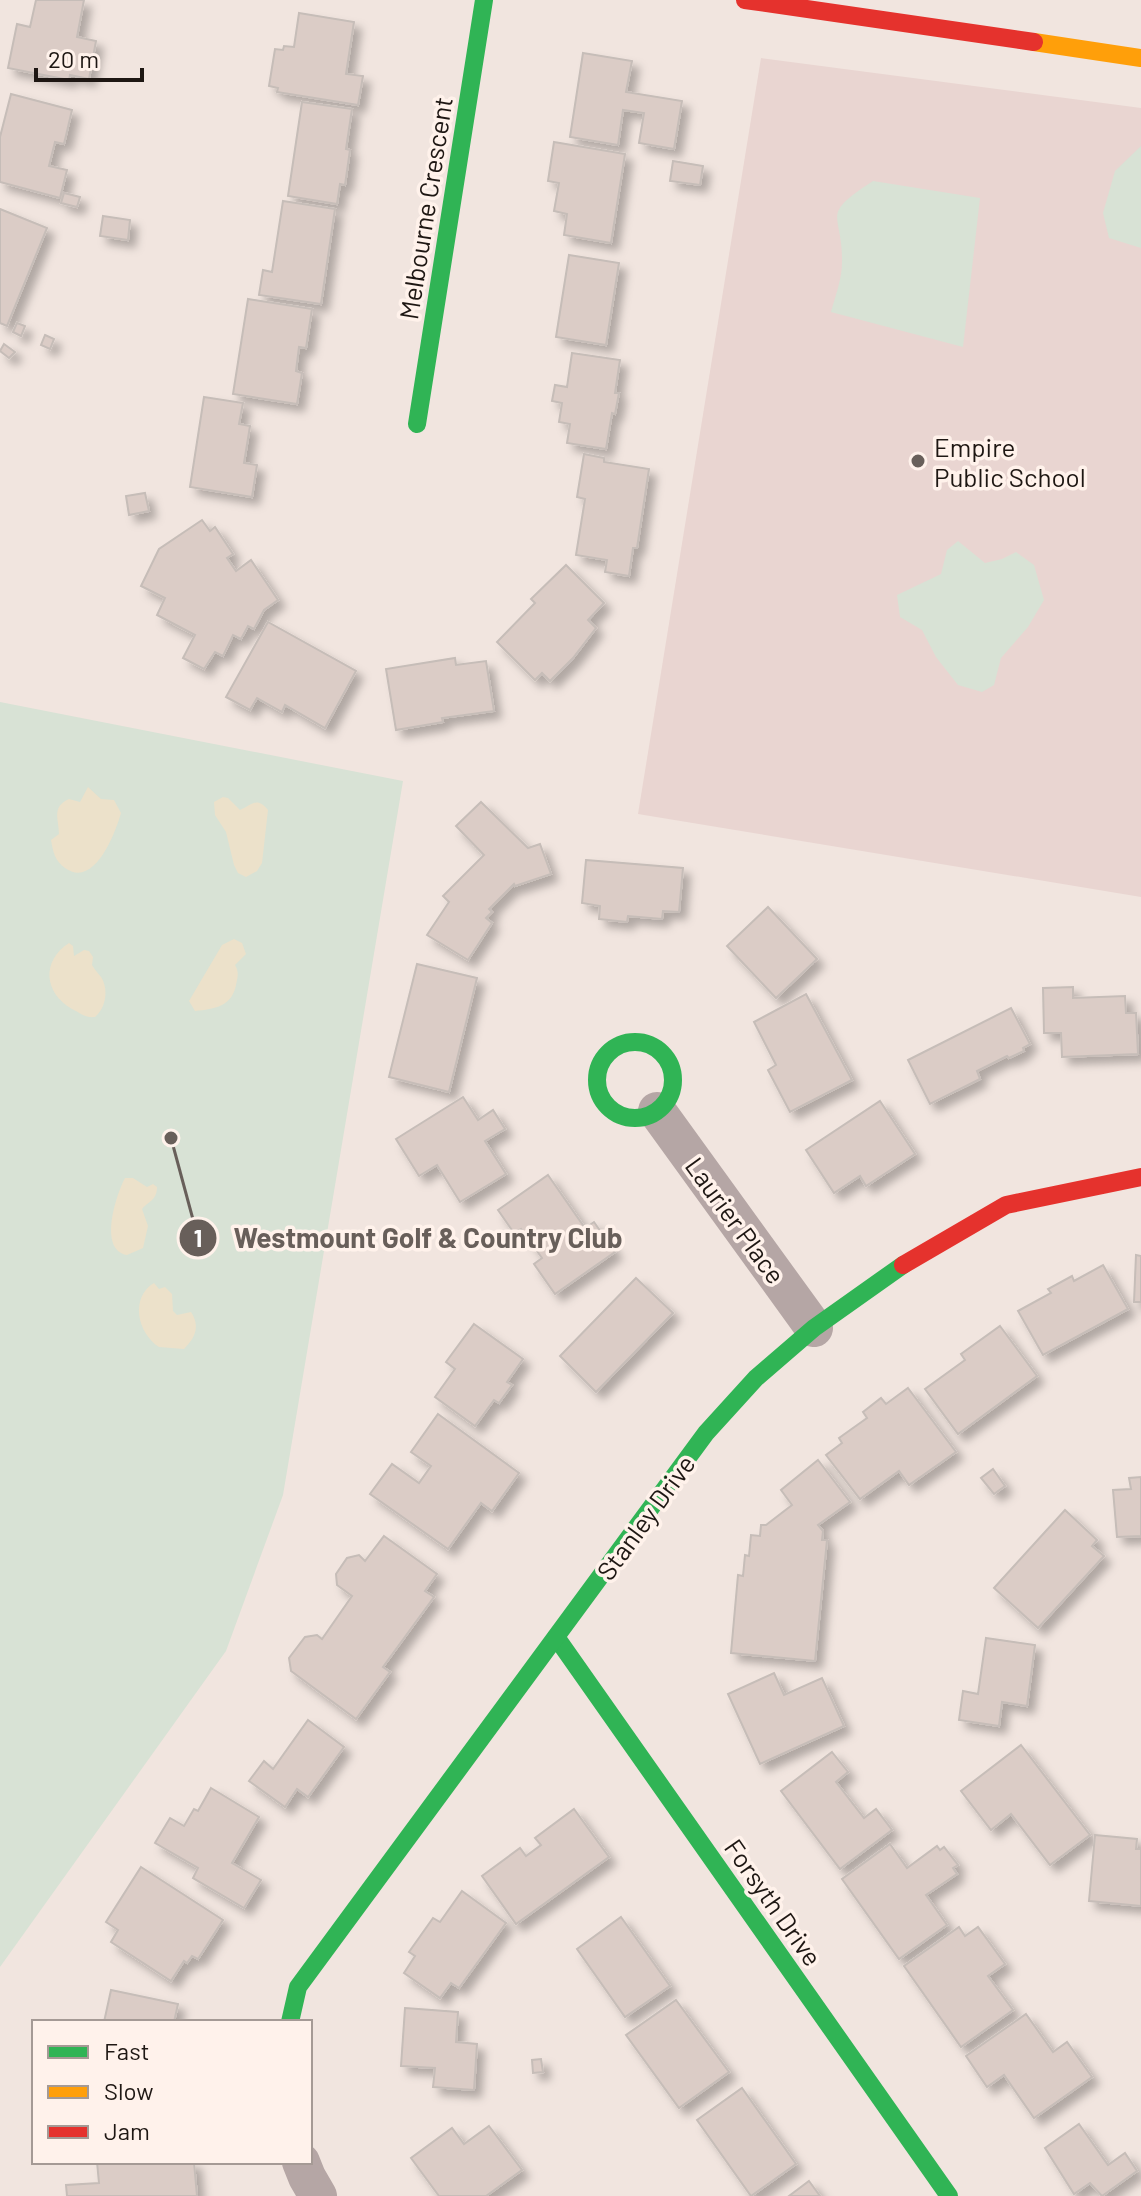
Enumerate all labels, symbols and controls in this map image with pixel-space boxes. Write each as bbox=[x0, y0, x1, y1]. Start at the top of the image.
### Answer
scale bar bbox=[36, 32, 142, 82]
text: 20 m bbox=[48, 44, 99, 73]
street label: Melbourne Crescent bbox=[392, 94, 458, 322]
place label: Empire Public School bbox=[934, 431, 1086, 492]
marker: Empire Public School bbox=[909, 452, 927, 470]
street label: Laurier Place bbox=[680, 1151, 792, 1289]
callout: Westmount Golf & Country Club bbox=[178, 1212, 639, 1264]
text: Westmount Golf & Country Club bbox=[233, 1220, 623, 1254]
text: 1 bbox=[194, 1223, 202, 1252]
street label: Stanley Drive bbox=[589, 1449, 701, 1585]
street label: Forsyth Drive bbox=[719, 1833, 829, 1971]
legend bbox=[32, 2020, 312, 2164]
text: Fast bbox=[104, 2036, 149, 2065]
text: Slow bbox=[104, 2076, 153, 2105]
text: Jam bbox=[104, 2116, 150, 2145]

